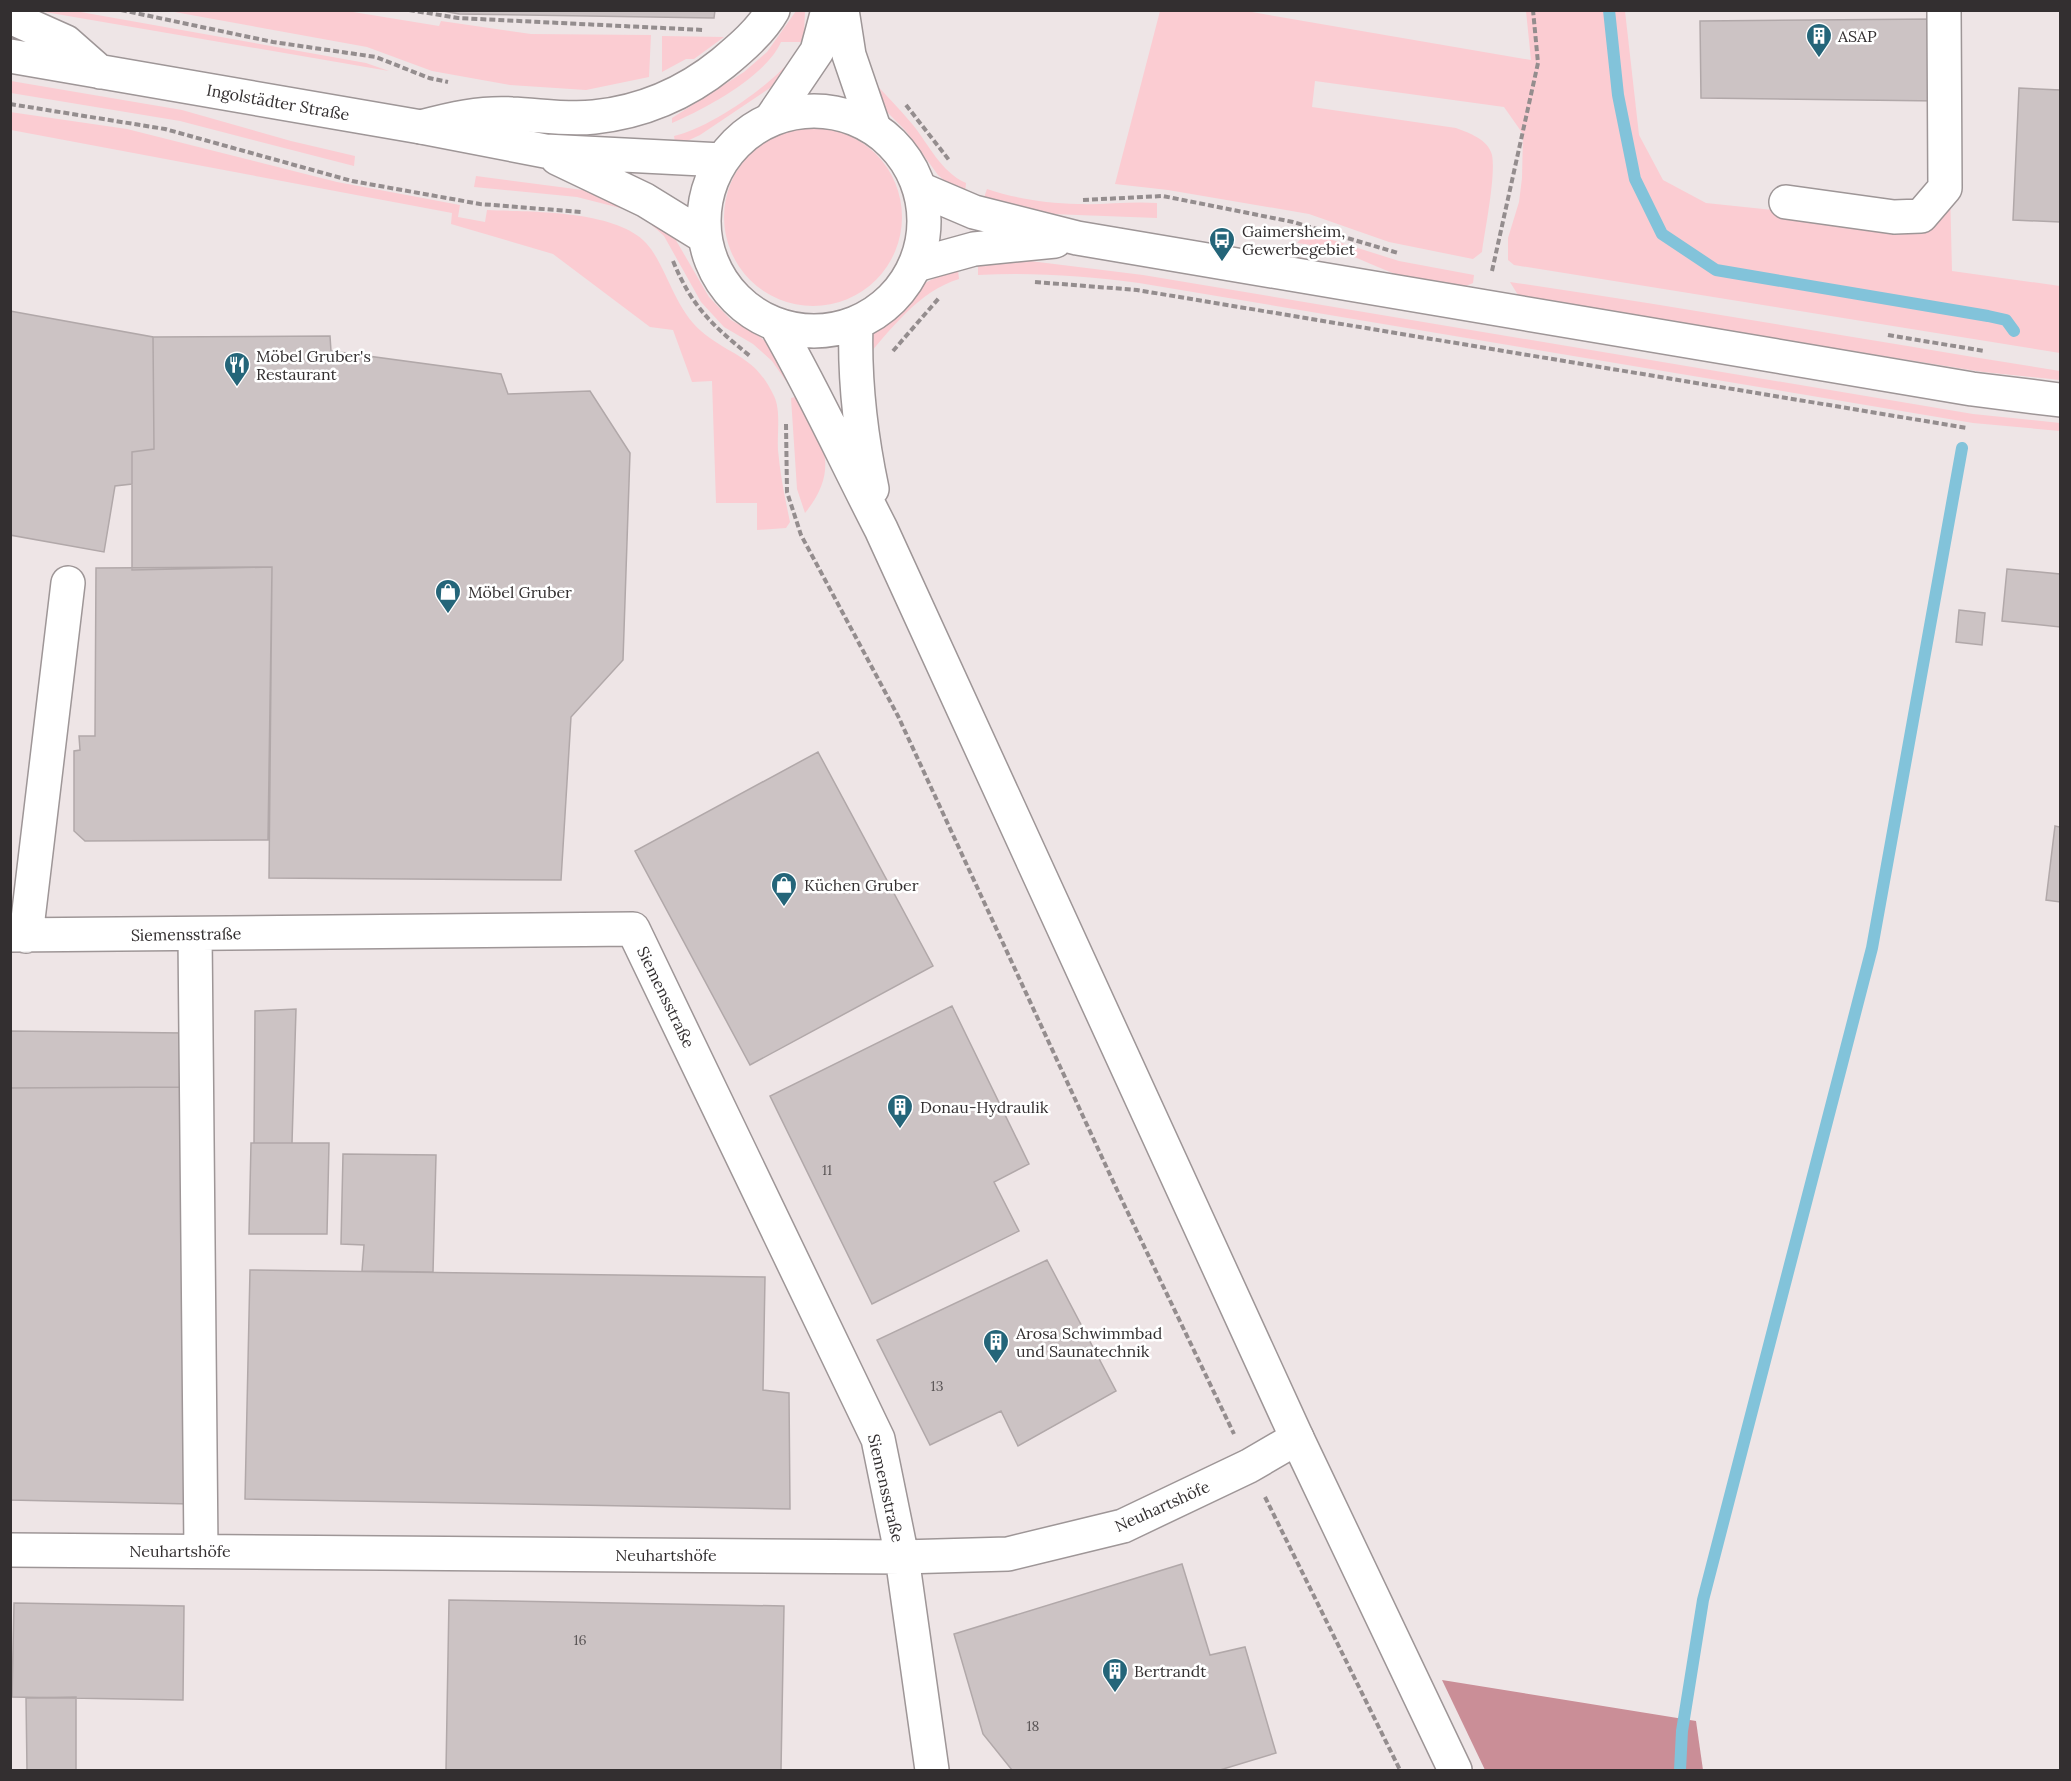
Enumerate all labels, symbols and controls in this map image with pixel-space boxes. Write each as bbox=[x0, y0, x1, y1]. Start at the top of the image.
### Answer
building icon: ASAP bbox=[1804, 21, 1834, 59]
place label: ASAP bbox=[1837, 26, 1877, 46]
street label: Ingolstädter Straße bbox=[205, 80, 351, 124]
place label: Gaimersheim, Gewerbegebiet bbox=[1242, 221, 1356, 259]
bus stop icon: Gaimersheim, Gewerbegebiet bbox=[1207, 225, 1237, 263]
place label: Möbel Gruber's Restaurant bbox=[256, 346, 371, 384]
restaurant icon: Möbel Gruber's Restaurant bbox=[222, 350, 252, 388]
shop icon: Möbel Gruber bbox=[433, 577, 463, 615]
place label: Möbel Gruber bbox=[468, 582, 572, 602]
shop icon: Küchen Gruber bbox=[769, 870, 799, 908]
place label: Küchen Gruber bbox=[804, 875, 919, 895]
street label: Siemensstraße bbox=[131, 923, 242, 945]
street label: Siemensstraße bbox=[633, 943, 699, 1051]
building icon: Donau-Hydraulik bbox=[885, 1092, 915, 1130]
place label: Donau-Hydraulik bbox=[920, 1097, 1049, 1117]
house number: 11 bbox=[822, 1161, 832, 1179]
place label: Arosa Schwimmbad und Saunatechnik bbox=[1015, 1323, 1163, 1361]
building icon: Arosa Schwimmbad und Saunatechnik bbox=[981, 1327, 1011, 1365]
house number: 13 bbox=[931, 1377, 944, 1395]
street label: Siemensstraße bbox=[864, 1432, 908, 1544]
street label: Neuhartshöfe bbox=[1112, 1476, 1213, 1536]
street label: Neuhartshöfe bbox=[129, 1541, 231, 1561]
street label: Neuhartshöfe bbox=[615, 1545, 717, 1565]
house number: 16 bbox=[573, 1631, 587, 1649]
building icon: Bertrandt bbox=[1100, 1656, 1130, 1694]
place label: Bertrandt bbox=[1134, 1661, 1207, 1681]
house number: 18 bbox=[1027, 1717, 1040, 1735]

